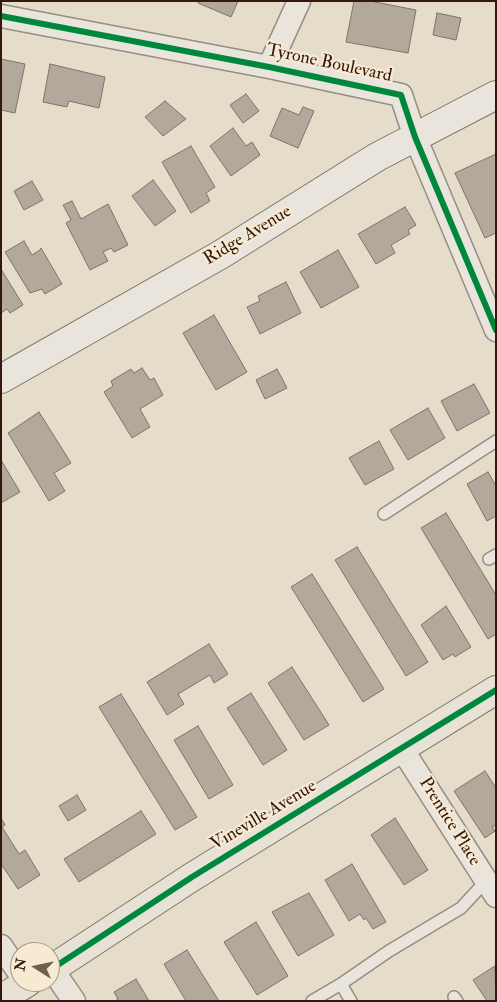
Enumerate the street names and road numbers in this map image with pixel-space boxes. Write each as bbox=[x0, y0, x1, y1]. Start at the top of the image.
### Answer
street label: Tyrone Boulevard bbox=[264, 40, 394, 88]
street label: Ridge Avenue bbox=[200, 201, 296, 271]
street label: Prentice Place bbox=[413, 774, 485, 870]
street label: Vineville Avenue bbox=[207, 776, 321, 856]

